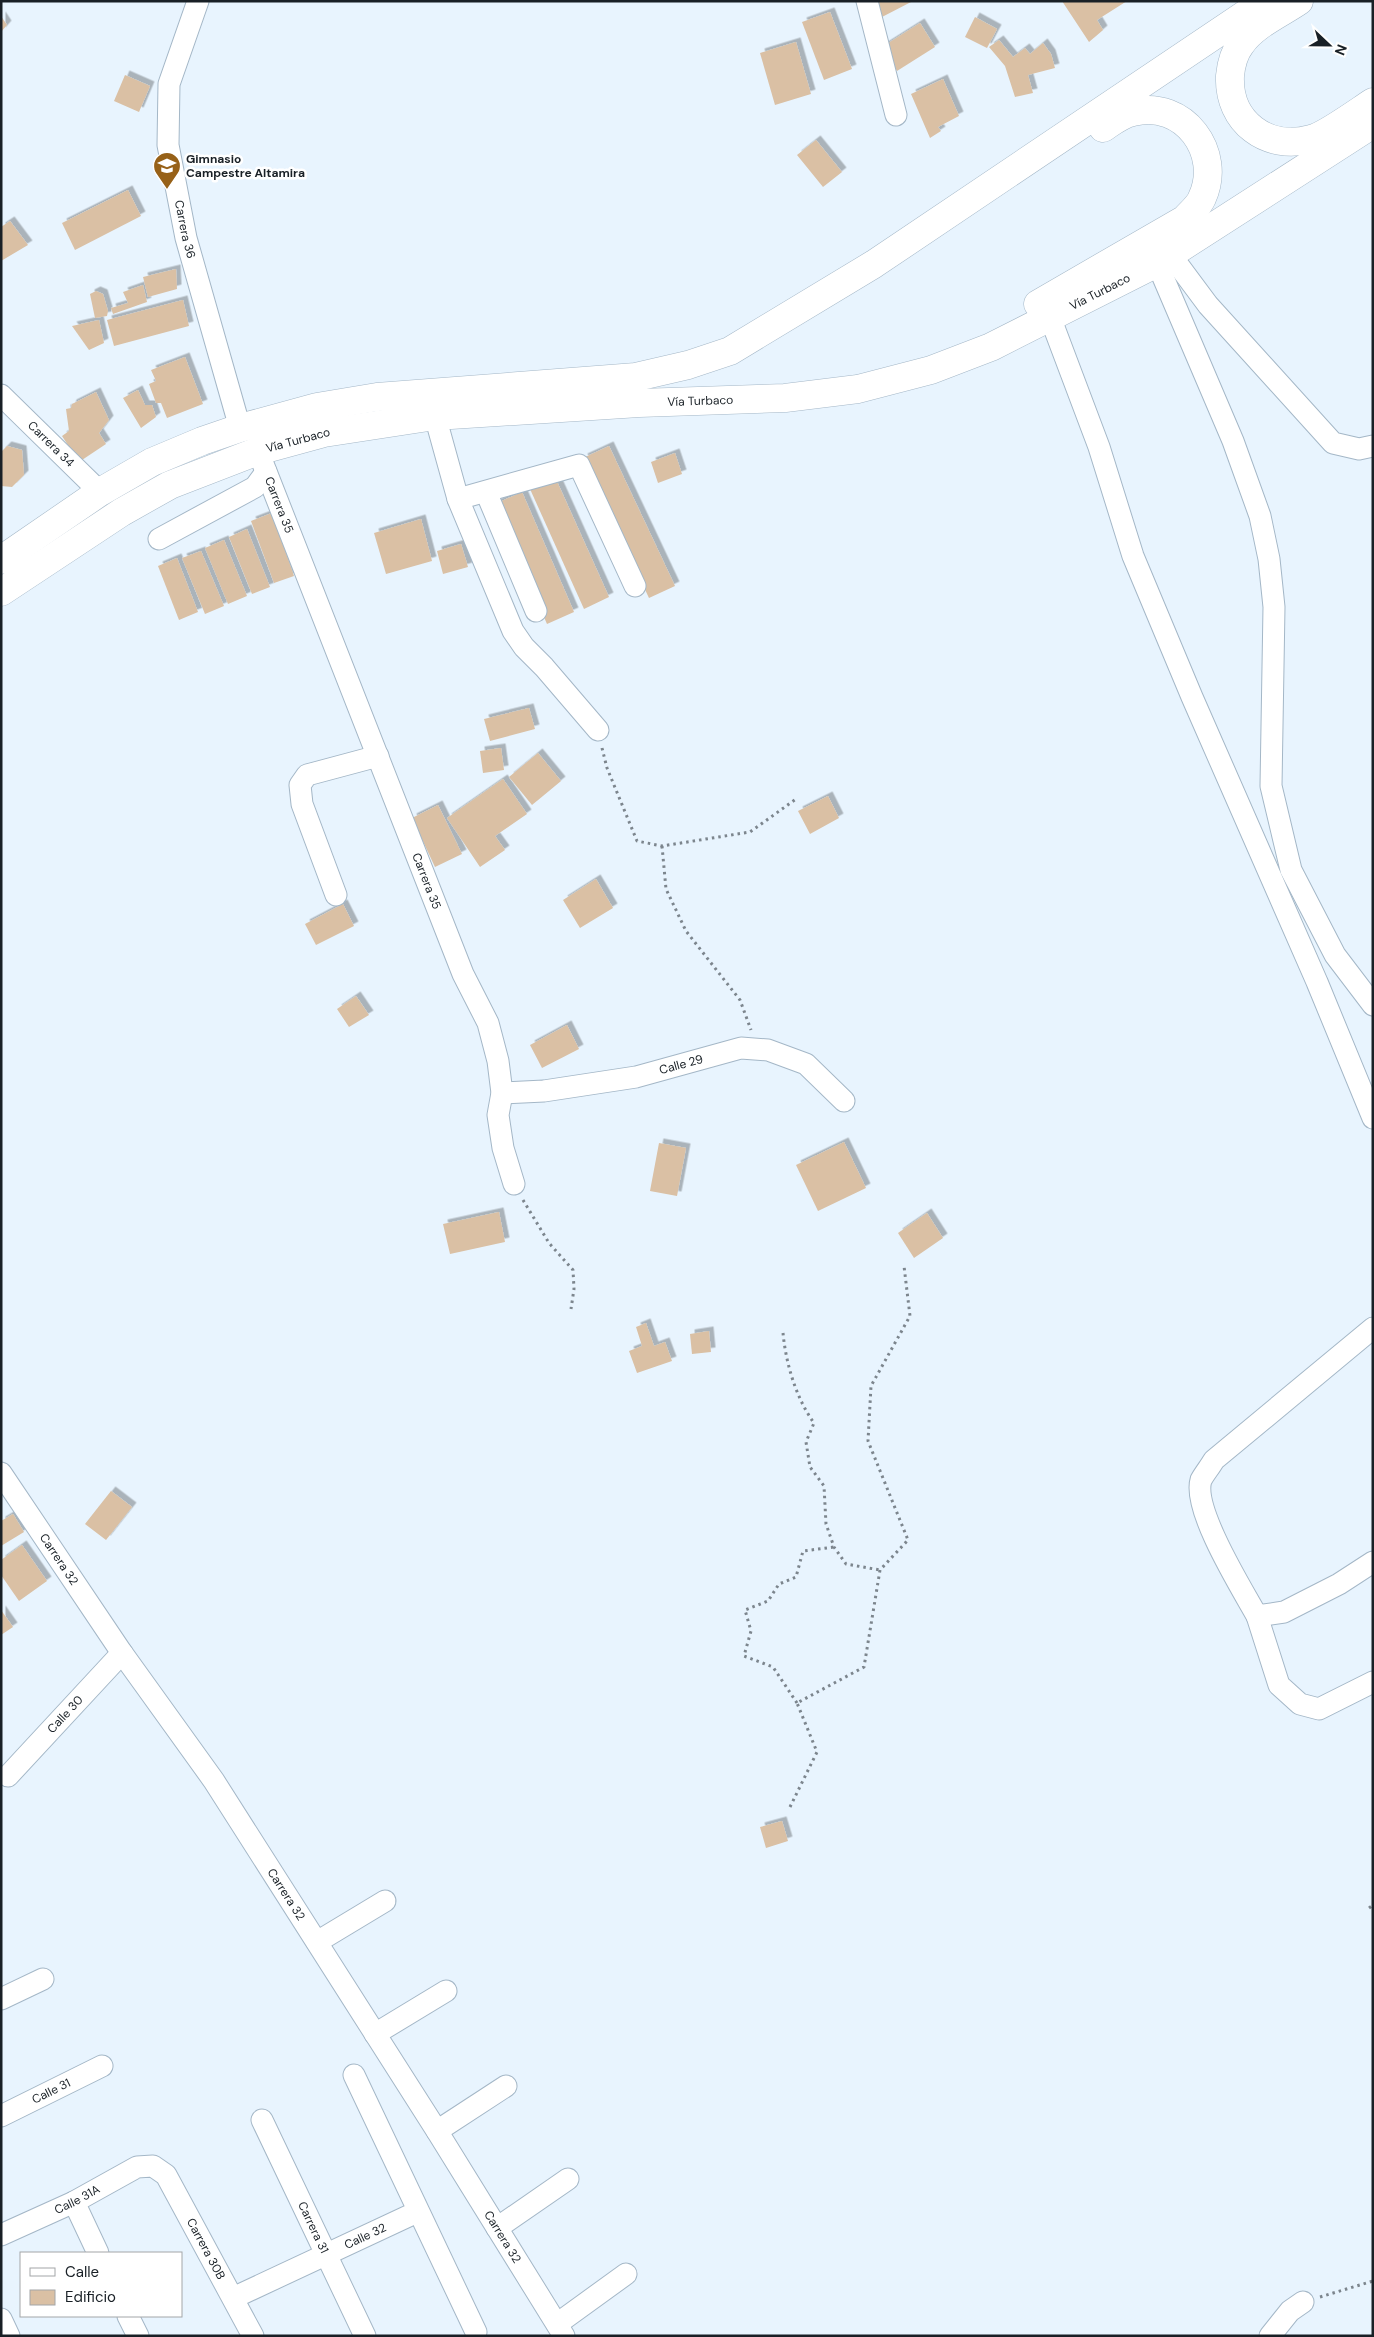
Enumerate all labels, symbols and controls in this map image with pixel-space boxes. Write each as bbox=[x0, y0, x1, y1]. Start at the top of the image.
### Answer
north arrow bbox=[1304, 20, 1354, 70]
text: N bbox=[1331, 42, 1351, 58]
school or university icon: Gimnasio Campestre Altamira bbox=[152, 151, 182, 190]
place label: Gimnasio Campestre Altamira bbox=[186, 151, 305, 181]
street label: Carrera 36 bbox=[171, 199, 199, 260]
street label: Vía Turbaco bbox=[1067, 270, 1133, 314]
street label: Vía Turbaco bbox=[667, 392, 734, 410]
street label: Carrera 34 bbox=[24, 418, 78, 470]
street label: Vía Turbaco bbox=[264, 424, 331, 456]
street label: Carrera 35 bbox=[261, 474, 297, 536]
street label: Carrera 35 bbox=[408, 851, 445, 912]
street label: Calle 29 bbox=[657, 1051, 705, 1078]
street label: Carrera 32 bbox=[36, 1530, 82, 1588]
street label: Calle 30 bbox=[44, 1692, 87, 1737]
street label: Carrera 32 bbox=[264, 1865, 309, 1924]
street label: Calle 31 bbox=[29, 2075, 73, 2107]
street label: Calle 31A bbox=[52, 2181, 103, 2218]
street label: Carrera 31 bbox=[294, 2199, 332, 2256]
street label: Carrera 32 bbox=[480, 2208, 525, 2266]
street label: Carrera 30B bbox=[183, 2215, 229, 2282]
street label: Calle 32 bbox=[342, 2219, 389, 2253]
legend bbox=[20, 2252, 182, 2317]
text: Calle bbox=[65, 2262, 99, 2282]
text: Edificio bbox=[65, 2287, 116, 2307]

